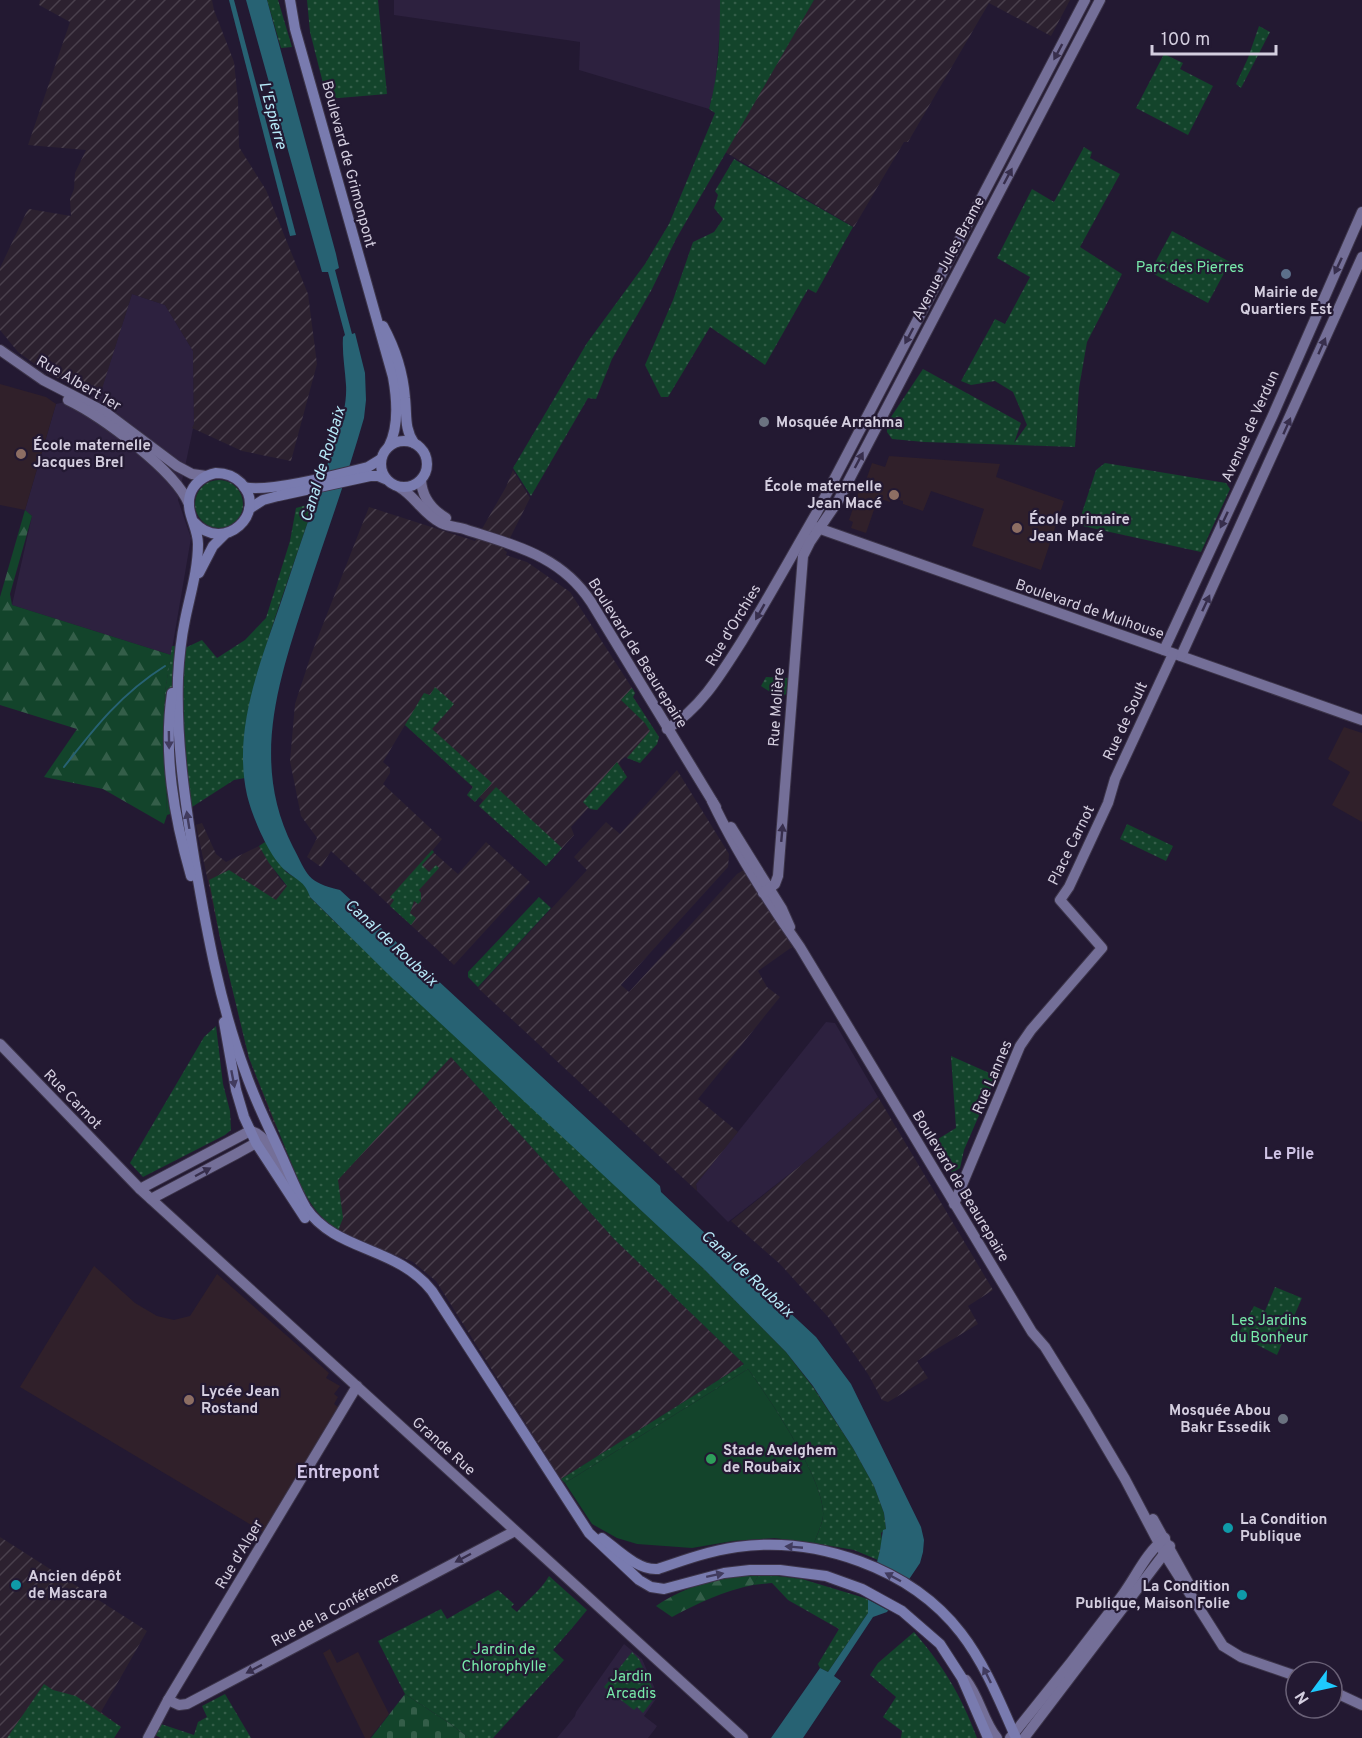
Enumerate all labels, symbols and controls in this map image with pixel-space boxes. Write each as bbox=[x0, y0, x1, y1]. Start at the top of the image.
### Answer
scale bar bbox=[1152, 18, 1276, 56]
text: 100 m bbox=[1161, 29, 1210, 52]
one-way arrow bbox=[1053, 44, 1063, 61]
water label: L'Espierre bbox=[253, 79, 291, 152]
street label: Boulevard de Grimonpont bbox=[316, 79, 379, 250]
one-way arrow bbox=[1004, 167, 1013, 184]
street label: Avenue Jules Brame bbox=[909, 194, 990, 324]
one-way arrow bbox=[1333, 257, 1342, 274]
park label: Parc des Pierres bbox=[1136, 259, 1244, 278]
marker: Mairie de Quartiers Est bbox=[1279, 267, 1293, 281]
place label: Mairie de Quartiers Est bbox=[1240, 284, 1332, 320]
one-way arrow bbox=[904, 328, 914, 345]
one-way arrow bbox=[1318, 337, 1327, 355]
street label: Rue Albert 1er bbox=[32, 352, 124, 416]
street label: Avenue de Verdun bbox=[1218, 368, 1285, 486]
water label: Canal de Roubaix bbox=[297, 404, 351, 525]
place label: Mosquée Arrahma bbox=[776, 414, 903, 433]
marker: Mosquée Arrahma bbox=[757, 415, 771, 429]
one-way arrow bbox=[1282, 417, 1291, 434]
place label: École maternelle Jacques Brel bbox=[33, 436, 151, 473]
marker: École maternelle Jacques Brel bbox=[14, 447, 28, 461]
one-way arrow bbox=[854, 451, 864, 469]
place label: École maternelle Jean Macé bbox=[764, 477, 882, 514]
marker: École maternelle Jean Macé bbox=[887, 488, 901, 502]
place label: École primaire Jean Macé bbox=[1029, 510, 1130, 547]
one-way arrow bbox=[1219, 512, 1229, 530]
marker: École primaire Jean Macé bbox=[1010, 521, 1024, 535]
street label: Boulevard de Beaurepaire bbox=[583, 575, 691, 732]
street label: Boulevard de Mulhouse bbox=[1013, 576, 1166, 645]
street label: Rue d'Orchies bbox=[702, 581, 766, 670]
one-way arrow bbox=[1201, 595, 1210, 612]
one-way arrow bbox=[754, 604, 765, 620]
street label: Rue Molière bbox=[765, 667, 790, 747]
street label: Rue de Soult bbox=[1100, 679, 1153, 764]
one-way arrow bbox=[164, 731, 174, 750]
street label: Place Carnot bbox=[1045, 802, 1100, 889]
one-way arrow bbox=[183, 811, 192, 830]
one-way arrow bbox=[777, 824, 787, 843]
water label: Canal de Roubaix bbox=[340, 895, 442, 992]
street label: Rue Lannes bbox=[969, 1038, 1017, 1117]
street label: Rue Carnot bbox=[39, 1066, 105, 1134]
one-way arrow bbox=[229, 1069, 238, 1088]
street label: Boulevard de Beaurepaire bbox=[907, 1108, 1013, 1266]
district label: Le Pile bbox=[1264, 1145, 1314, 1165]
one-way arrow bbox=[195, 1167, 212, 1177]
water label: Canal de Roubaix bbox=[696, 1226, 798, 1323]
park label: Les Jardins du Bonheur bbox=[1230, 1312, 1308, 1348]
place label: Lycée Jean Rostand bbox=[201, 1383, 280, 1419]
marker: Lycée Jean Rostand bbox=[182, 1393, 196, 1407]
place label: Mosquée Abou Bakr Essedik bbox=[1169, 1402, 1271, 1438]
marker: Mosquée Abou Bakr Essedik bbox=[1276, 1412, 1290, 1426]
street label: Grande Rue bbox=[407, 1414, 479, 1481]
place label: Stade Avelghem de Roubaix bbox=[723, 1442, 836, 1478]
marker: Stade Avelghem de Roubaix bbox=[704, 1452, 718, 1466]
district label: Entrepont bbox=[297, 1462, 379, 1485]
place label: La Condition Publique bbox=[1240, 1511, 1327, 1547]
street label: Rue d'Alger bbox=[212, 1516, 269, 1593]
marker: La Condition Publique bbox=[1221, 1521, 1235, 1535]
one-way arrow bbox=[784, 1542, 803, 1552]
one-way arrow bbox=[455, 1553, 472, 1563]
place label: Ancien dépôt de Mascara bbox=[28, 1568, 121, 1604]
street label: Rue de la Conférence bbox=[268, 1569, 403, 1652]
one-way arrow bbox=[705, 1570, 724, 1579]
one-way arrow bbox=[884, 1572, 901, 1582]
marker: Ancien dépôt de Mascara bbox=[9, 1578, 23, 1592]
place label: La Condition Publique, Maison Folie bbox=[1075, 1578, 1230, 1614]
marker: La Condition Publique, Maison Folie bbox=[1235, 1588, 1249, 1602]
park label: Jardin de Chlorophylle bbox=[462, 1641, 546, 1677]
north arrow bbox=[1284, 1660, 1344, 1720]
one-way arrow bbox=[245, 1664, 262, 1674]
one-way arrow bbox=[982, 1666, 991, 1683]
park label: Jardin Arcadis bbox=[606, 1668, 656, 1704]
text: N bbox=[1292, 1687, 1315, 1707]

